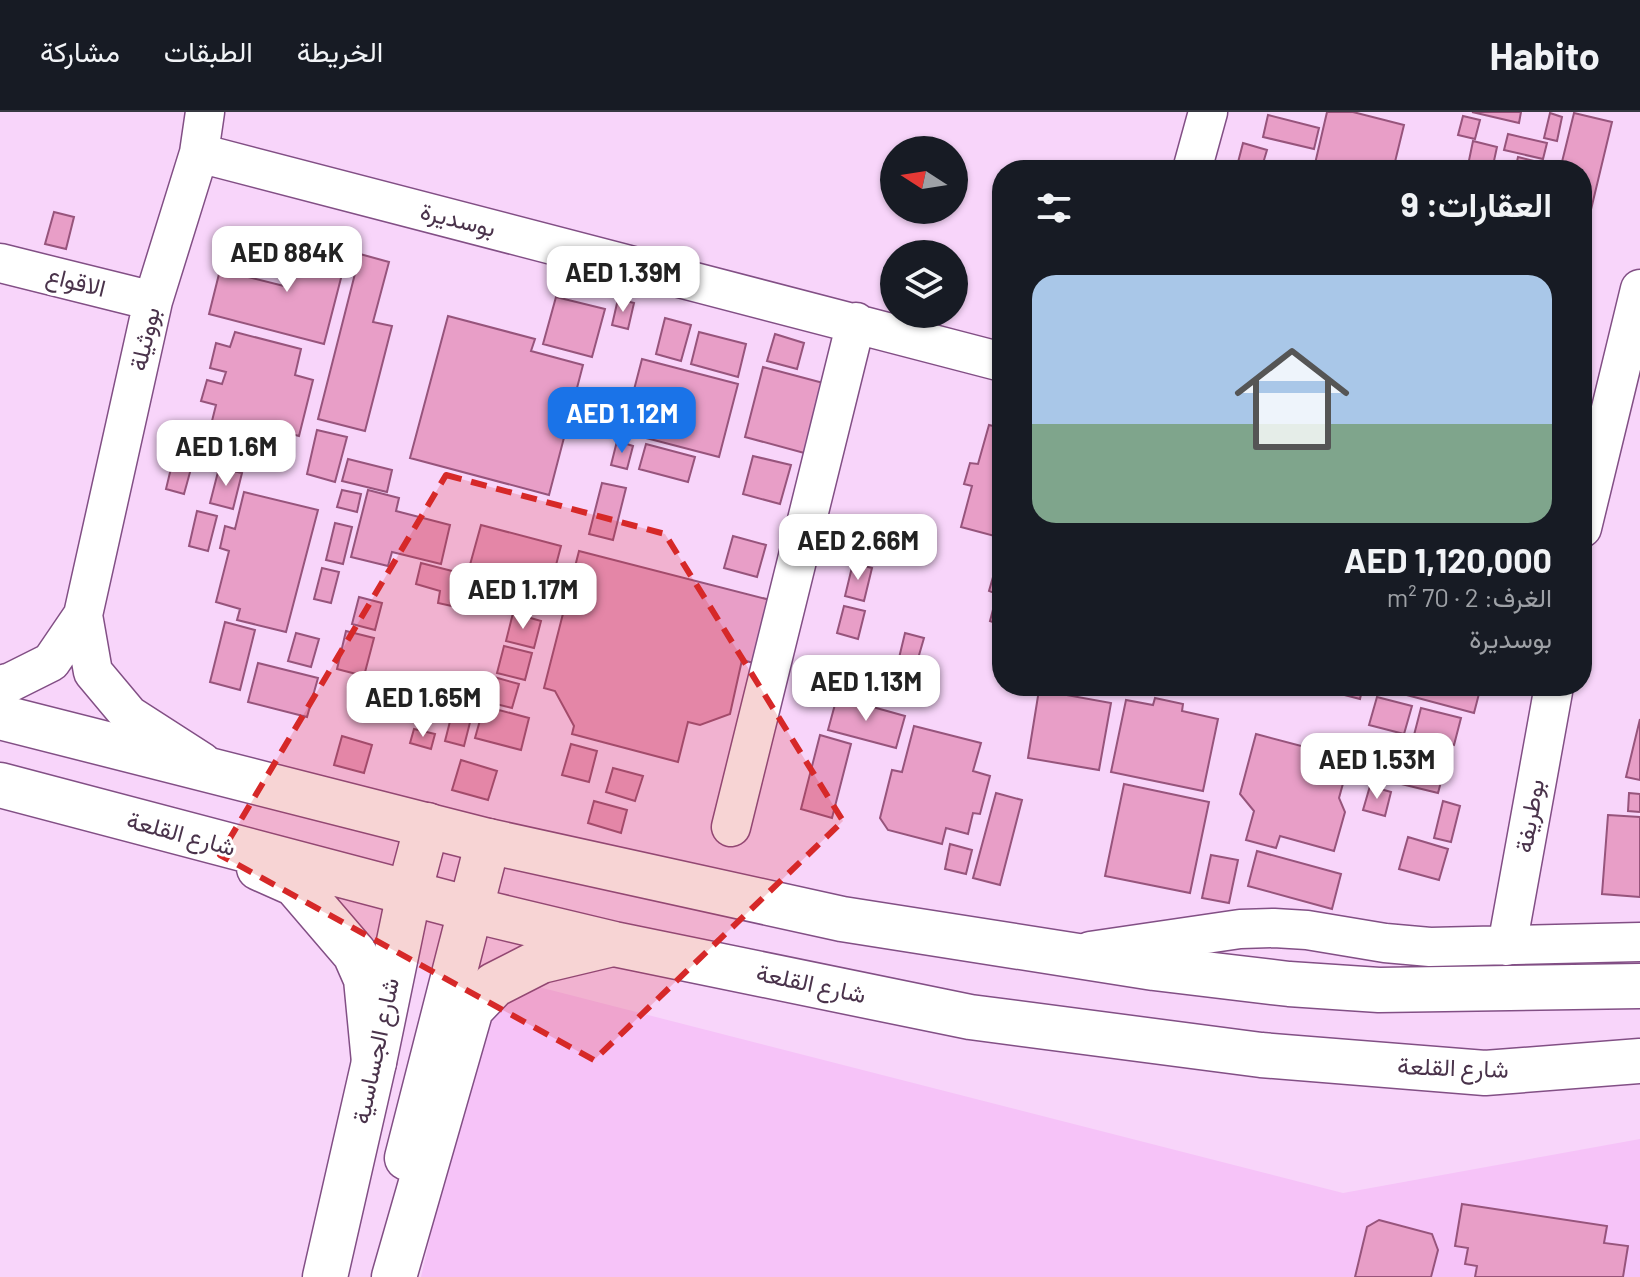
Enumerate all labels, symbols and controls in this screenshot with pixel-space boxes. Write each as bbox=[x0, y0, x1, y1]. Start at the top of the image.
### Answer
text: Habito bbox=[1490, 32, 1600, 78]
text: مشاركة bbox=[40, 34, 120, 68]
text: الطبقات bbox=[164, 34, 253, 68]
text: الخريطة bbox=[297, 34, 383, 68]
north arrow bbox=[880, 136, 968, 224]
map controls bbox=[880, 136, 968, 328]
text: العقارات: 9 bbox=[1401, 183, 1552, 224]
icon: filters bbox=[1032, 186, 1076, 230]
street label: بوسديرة bbox=[417, 195, 499, 244]
pin: AED 884K bbox=[204, 226, 370, 294]
text: AED 884K bbox=[230, 236, 344, 267]
button: layers bbox=[880, 240, 968, 328]
pin: AED 1.39M bbox=[531, 246, 715, 314]
text: AED 1.39M bbox=[565, 256, 681, 287]
street label: الاقواع bbox=[43, 259, 109, 305]
street label: بووثيلة bbox=[122, 304, 167, 374]
icon: home bbox=[1220, 327, 1364, 471]
pin: AED 1.12M bbox=[530, 387, 714, 455]
text: AED 1.12M bbox=[566, 397, 678, 428]
pin: AED 1.6M bbox=[143, 420, 309, 488]
text: AED 1.6M bbox=[175, 430, 277, 461]
pin: AED 2.66M bbox=[766, 514, 950, 582]
text: AED 2.66M bbox=[797, 524, 919, 555]
text: AED 1,120,000 bbox=[1344, 539, 1552, 580]
pin: AED 1.17M bbox=[431, 563, 615, 631]
text: AED 1.17M bbox=[468, 573, 578, 604]
text: الغرف: 2 · 70 m² bbox=[1387, 581, 1552, 612]
text: بوسديرة bbox=[1469, 622, 1552, 653]
pin: AED 1.13M bbox=[774, 655, 958, 723]
text: AED 1.13M bbox=[810, 665, 922, 696]
pin: AED 1.65M bbox=[331, 671, 515, 739]
text: AED 1.65M bbox=[365, 681, 481, 712]
pin: AED 1.53M bbox=[1285, 733, 1469, 801]
text: AED 1.53M bbox=[1319, 743, 1435, 774]
street label: بوطريفة bbox=[1508, 777, 1551, 855]
street label: شارع القلعة bbox=[123, 804, 239, 864]
street label: شارع القلعة bbox=[753, 957, 869, 1011]
street label: شارع الجساسية bbox=[345, 975, 407, 1127]
street label: شارع القلعة bbox=[1397, 1050, 1509, 1086]

